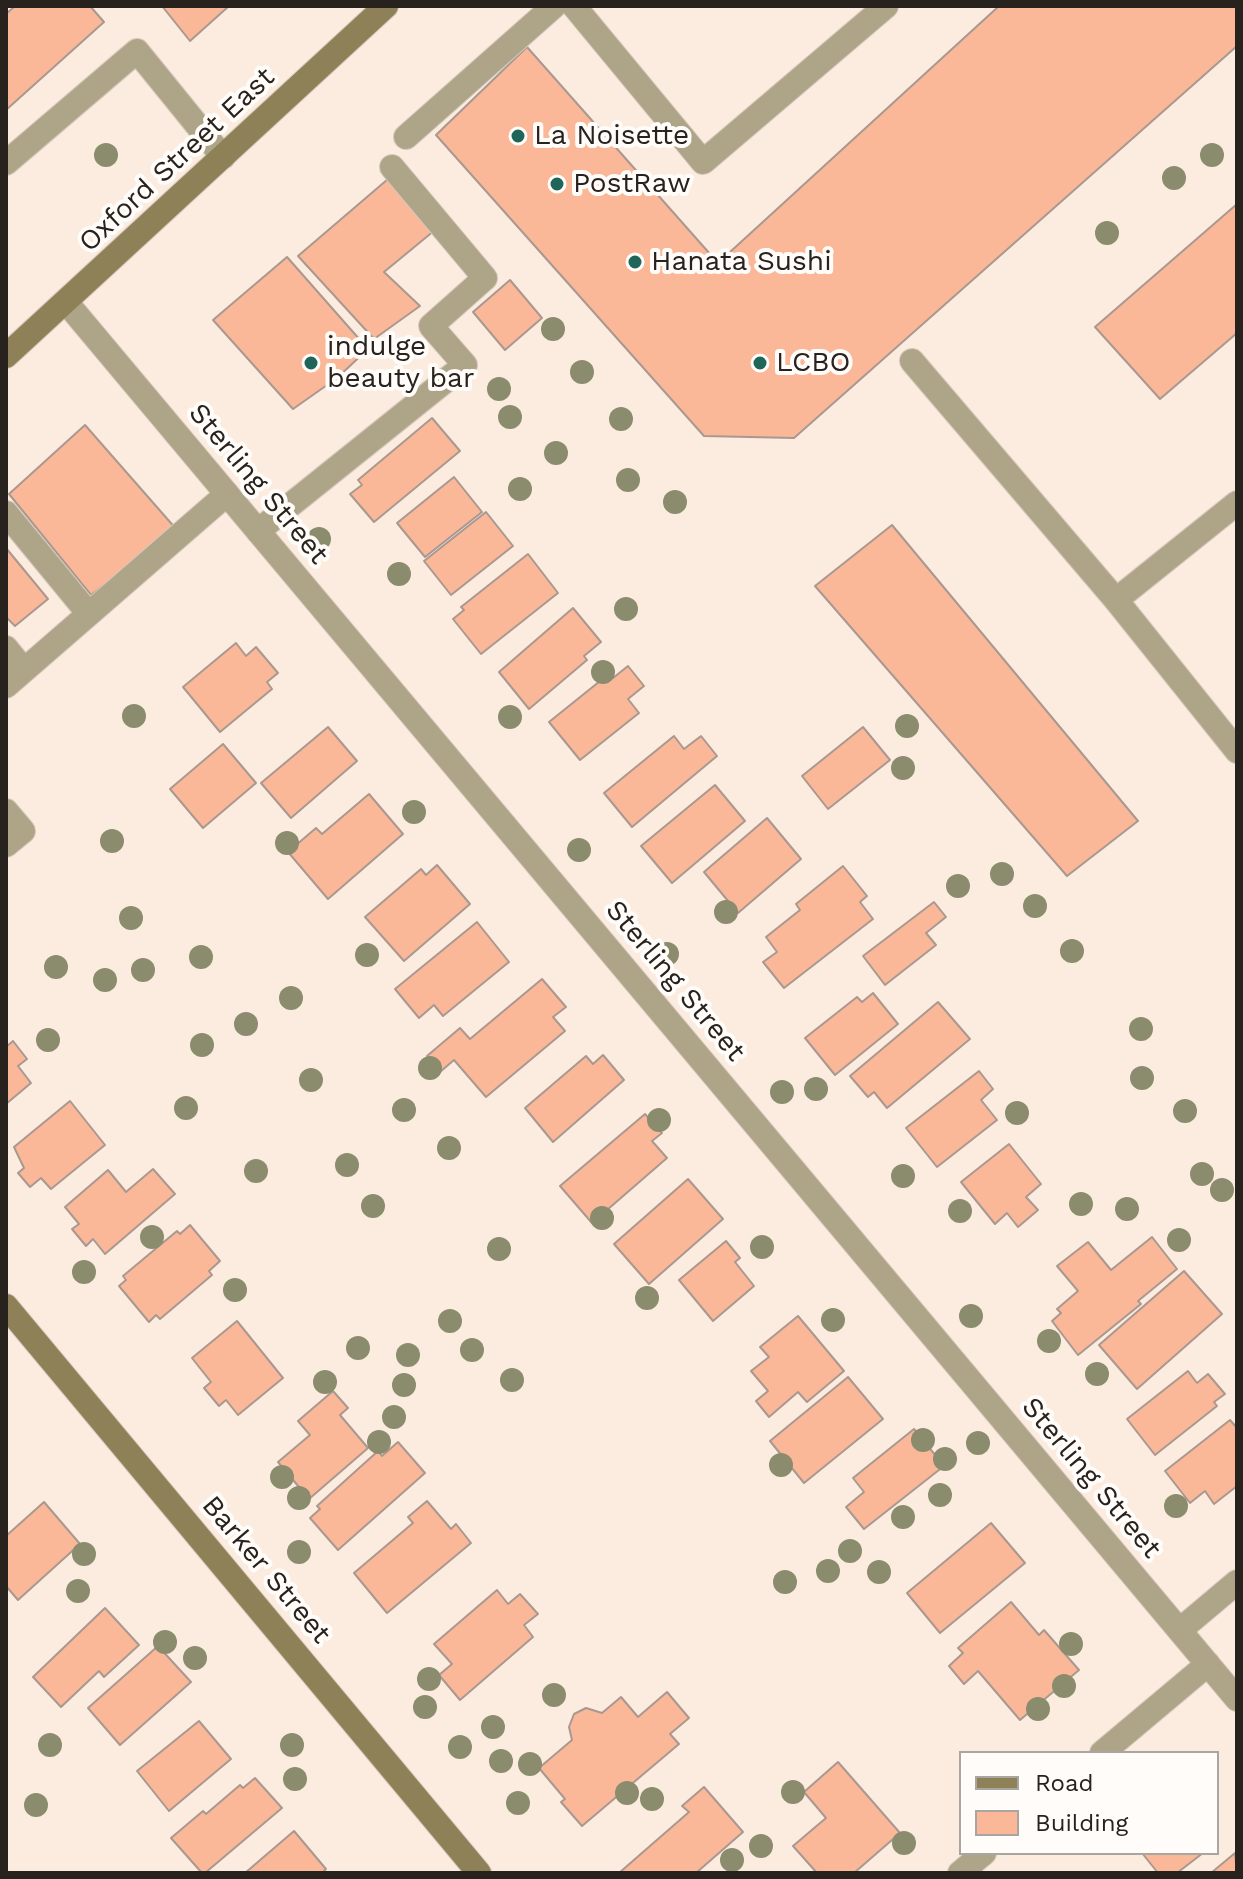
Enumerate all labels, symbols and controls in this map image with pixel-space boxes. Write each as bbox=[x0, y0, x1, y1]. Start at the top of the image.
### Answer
street label: Oxford Street East bbox=[72, 61, 282, 259]
place label: La Noisette bbox=[534, 119, 689, 153]
marker: La Noisette bbox=[509, 127, 527, 145]
place label: PostRaw bbox=[573, 167, 691, 201]
marker: PostRaw bbox=[548, 175, 566, 193]
place label: Hanata Sushi bbox=[651, 245, 832, 279]
marker: Hanata Sushi bbox=[626, 253, 644, 271]
place label: indulge beauty bar bbox=[327, 330, 474, 396]
place label: LCBO bbox=[776, 346, 851, 380]
marker: indulge beauty bar bbox=[302, 354, 320, 372]
marker: LCBO bbox=[751, 354, 769, 372]
street label: Sterling Street bbox=[181, 397, 335, 571]
street label: Sterling Street bbox=[598, 894, 752, 1068]
street label: Sterling Street bbox=[1014, 1391, 1168, 1565]
street label: Barker Street bbox=[195, 1489, 337, 1651]
legend bbox=[959, 1751, 1219, 1855]
text: Road bbox=[1035, 1769, 1094, 1797]
text: Building bbox=[1035, 1809, 1128, 1837]

